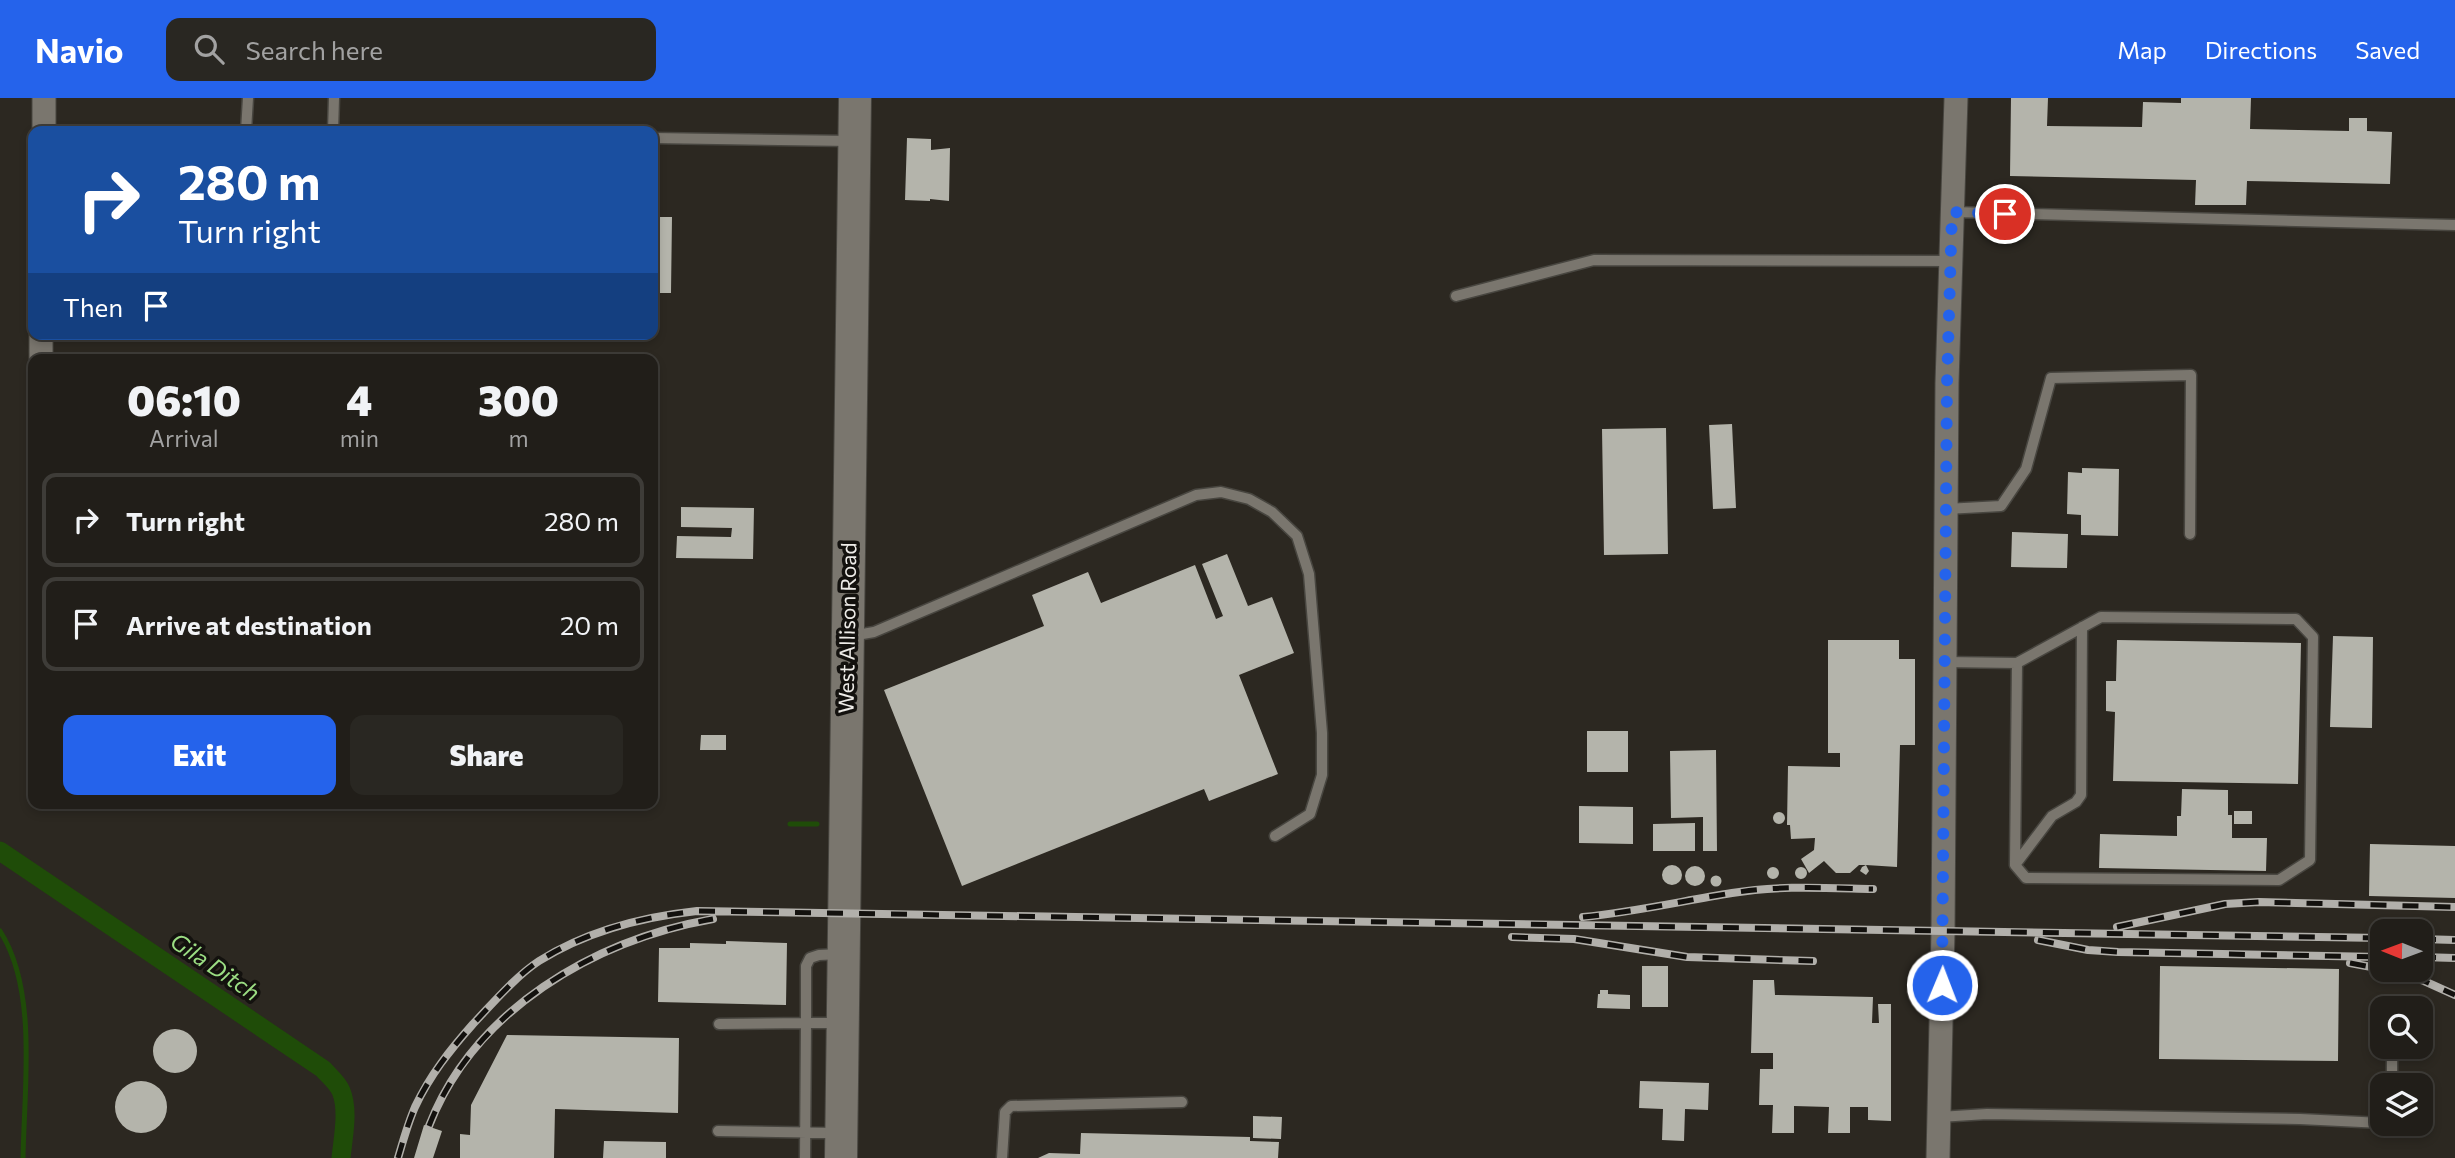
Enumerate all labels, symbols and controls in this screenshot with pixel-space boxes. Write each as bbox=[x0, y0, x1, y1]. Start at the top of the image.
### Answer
search box bbox=[166, 18, 656, 81]
text: Navio bbox=[35, 29, 124, 70]
icon: search bbox=[190, 30, 228, 68]
text: Search here bbox=[246, 34, 383, 65]
text: Map bbox=[2117, 35, 2167, 64]
text: Directions bbox=[2205, 35, 2317, 64]
text: Saved bbox=[2355, 35, 2420, 64]
text: 280 m bbox=[178, 150, 321, 210]
icon: right bbox=[63, 154, 154, 245]
pin bbox=[1975, 184, 2035, 244]
icon: arrive bbox=[1986, 195, 2024, 233]
text: Turn right bbox=[178, 210, 321, 250]
icon: arrive bbox=[137, 287, 175, 325]
text: Then bbox=[63, 291, 123, 322]
text: 06:10 bbox=[127, 373, 241, 425]
text: 4 bbox=[346, 373, 372, 425]
text: 300 bbox=[478, 373, 559, 425]
text: Arrival bbox=[149, 424, 219, 452]
text: min bbox=[340, 424, 379, 452]
text: m bbox=[508, 424, 529, 452]
icon: right bbox=[67, 501, 105, 539]
text: Turn right bbox=[126, 505, 245, 536]
text: 280 m bbox=[544, 505, 619, 536]
street label: West Allison Road bbox=[833, 542, 860, 714]
icon: arrive bbox=[67, 605, 105, 643]
text: Arrive at destination bbox=[126, 609, 372, 640]
text: 20 m bbox=[560, 609, 619, 640]
button: Exit bbox=[63, 715, 336, 795]
button: Share bbox=[350, 715, 623, 795]
north arrow bbox=[2370, 919, 2432, 982]
map controls bbox=[2370, 919, 2433, 1136]
water label: Gila Ditch bbox=[166, 926, 266, 1006]
position arrow bbox=[1905, 948, 1979, 1022]
button: search bbox=[2370, 996, 2433, 1059]
button: layers bbox=[2370, 1073, 2433, 1136]

